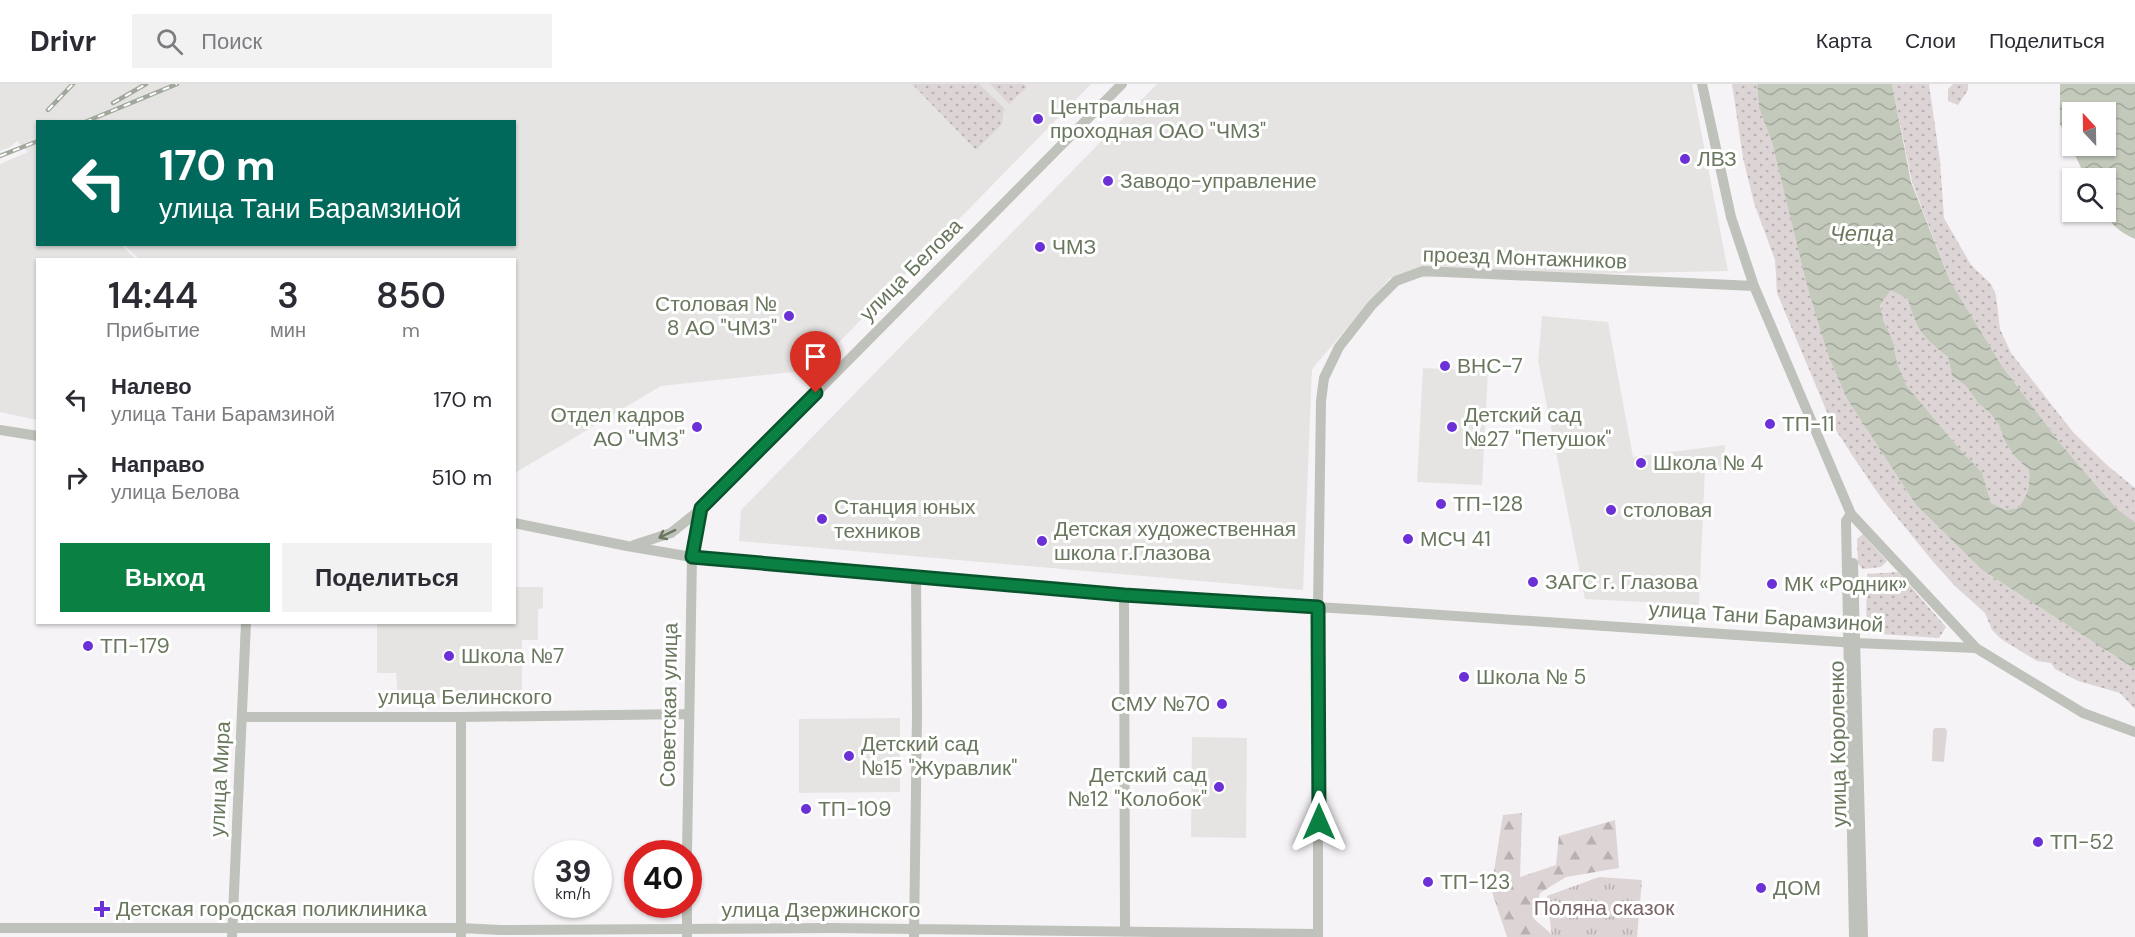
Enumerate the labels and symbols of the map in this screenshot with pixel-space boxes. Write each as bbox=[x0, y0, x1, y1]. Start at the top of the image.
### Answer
place label: Центральная проходная ОАО "ЧМЗ" bbox=[1050, 93, 1266, 145]
north arrow bbox=[2062, 102, 2116, 156]
marker: Центральная проходная ОАО "ЧМЗ" bbox=[1031, 112, 1045, 126]
place label: ЛВЗ bbox=[1697, 145, 1737, 173]
marker: ЛВЗ bbox=[1678, 152, 1692, 166]
place label: Заводо-управление bbox=[1120, 167, 1317, 195]
marker: Заводо-управление bbox=[1101, 174, 1115, 188]
street label: улица Белова bbox=[853, 212, 969, 328]
water label: Чепца bbox=[1830, 219, 1894, 248]
place label: ЧМЗ bbox=[1052, 233, 1096, 261]
marker: ЧМЗ bbox=[1033, 240, 1047, 254]
street label: проезд Монтажников bbox=[1422, 240, 1628, 276]
place label: Столовая № 8 АО "ЧМЗ" bbox=[655, 290, 777, 342]
marker: Столовая № 8 АО "ЧМЗ" bbox=[782, 309, 796, 323]
pin bbox=[790, 331, 841, 393]
place label: ВНС-7 bbox=[1457, 352, 1523, 380]
marker: ВНС-7 bbox=[1438, 359, 1452, 373]
place label: Отдел кадров АО "ЧМЗ" bbox=[551, 401, 685, 453]
place label: Детский сад №27 "Петушок" bbox=[1464, 401, 1611, 453]
place label: ТП-11 bbox=[1782, 410, 1834, 438]
marker: ТП-11 bbox=[1763, 417, 1777, 431]
marker: Отдел кадров АО "ЧМЗ" bbox=[690, 420, 704, 434]
marker: Детский сад №27 "Петушок" bbox=[1445, 420, 1459, 434]
place label: Школа № 4 bbox=[1653, 449, 1764, 477]
marker: Школа № 4 bbox=[1634, 456, 1648, 470]
place label: ТП-128 bbox=[1453, 490, 1523, 518]
place label: Станция юных техников bbox=[834, 493, 976, 545]
place label: столовая bbox=[1623, 496, 1712, 524]
marker: ТП-128 bbox=[1434, 497, 1448, 511]
marker: столовая bbox=[1604, 503, 1618, 517]
marker: Станция юных техников bbox=[815, 512, 829, 526]
place label: Детская художественная школа г.Глазова bbox=[1054, 515, 1296, 567]
place label: МСЧ 41 bbox=[1420, 525, 1491, 553]
one-way arrow bbox=[658, 528, 676, 540]
marker: МСЧ 41 bbox=[1401, 532, 1415, 546]
marker: Детская художественная школа г.Глазова bbox=[1035, 534, 1049, 548]
place label: ЗАГС г. Глазова bbox=[1545, 568, 1698, 596]
place label: МК «Родник» bbox=[1784, 570, 1907, 598]
marker: ЗАГС г. Глазова bbox=[1526, 575, 1540, 589]
marker: МК «Родник» bbox=[1765, 577, 1779, 591]
street label: улица Тани Барамзиной bbox=[1648, 595, 1884, 639]
street label: Советская улица bbox=[654, 622, 684, 788]
place label: ТП-179 bbox=[100, 632, 170, 660]
marker: ТП-179 bbox=[81, 639, 95, 653]
place label: Школа №7 bbox=[461, 642, 564, 670]
marker: Школа №7 bbox=[442, 649, 456, 663]
street label: улица Короленко bbox=[1823, 660, 1853, 828]
place label: Школа № 5 bbox=[1476, 663, 1586, 691]
marker: Школа № 5 bbox=[1457, 670, 1471, 684]
street label: улица Белинского bbox=[378, 683, 552, 711]
place label: СМУ №70 bbox=[1111, 690, 1210, 718]
marker: СМУ №70 bbox=[1215, 697, 1229, 711]
street label: улица Мира bbox=[203, 720, 237, 838]
place label: Детский сад №15 "Журавлик" bbox=[861, 730, 1017, 782]
marker: Детский сад №15 "Журавлик" bbox=[842, 749, 856, 763]
place label: Детский сад №12 "Колобок" bbox=[1068, 761, 1207, 813]
marker: Детский сад №12 "Колобок" bbox=[1212, 780, 1226, 794]
position arrow bbox=[1287, 790, 1351, 854]
place label: ТП-109 bbox=[818, 795, 891, 823]
marker: ТП-109 bbox=[799, 802, 813, 816]
place label: ТП-52 bbox=[2050, 828, 2114, 856]
marker: ТП-52 bbox=[2031, 835, 2045, 849]
speed limit sign: 40 bbox=[624, 840, 702, 918]
place label: ТП-123 bbox=[1440, 868, 1510, 896]
place label: ДОМ bbox=[1773, 874, 1821, 902]
marker: ТП-123 bbox=[1421, 875, 1435, 889]
marker: ДОМ bbox=[1754, 881, 1768, 895]
park label: Поляна сказок bbox=[1534, 894, 1675, 922]
place label: Детская городская поликлиника bbox=[116, 895, 427, 923]
street label: улица Дзержинского bbox=[722, 896, 920, 924]
marker: Детская городская поликлиника bbox=[93, 900, 111, 918]

